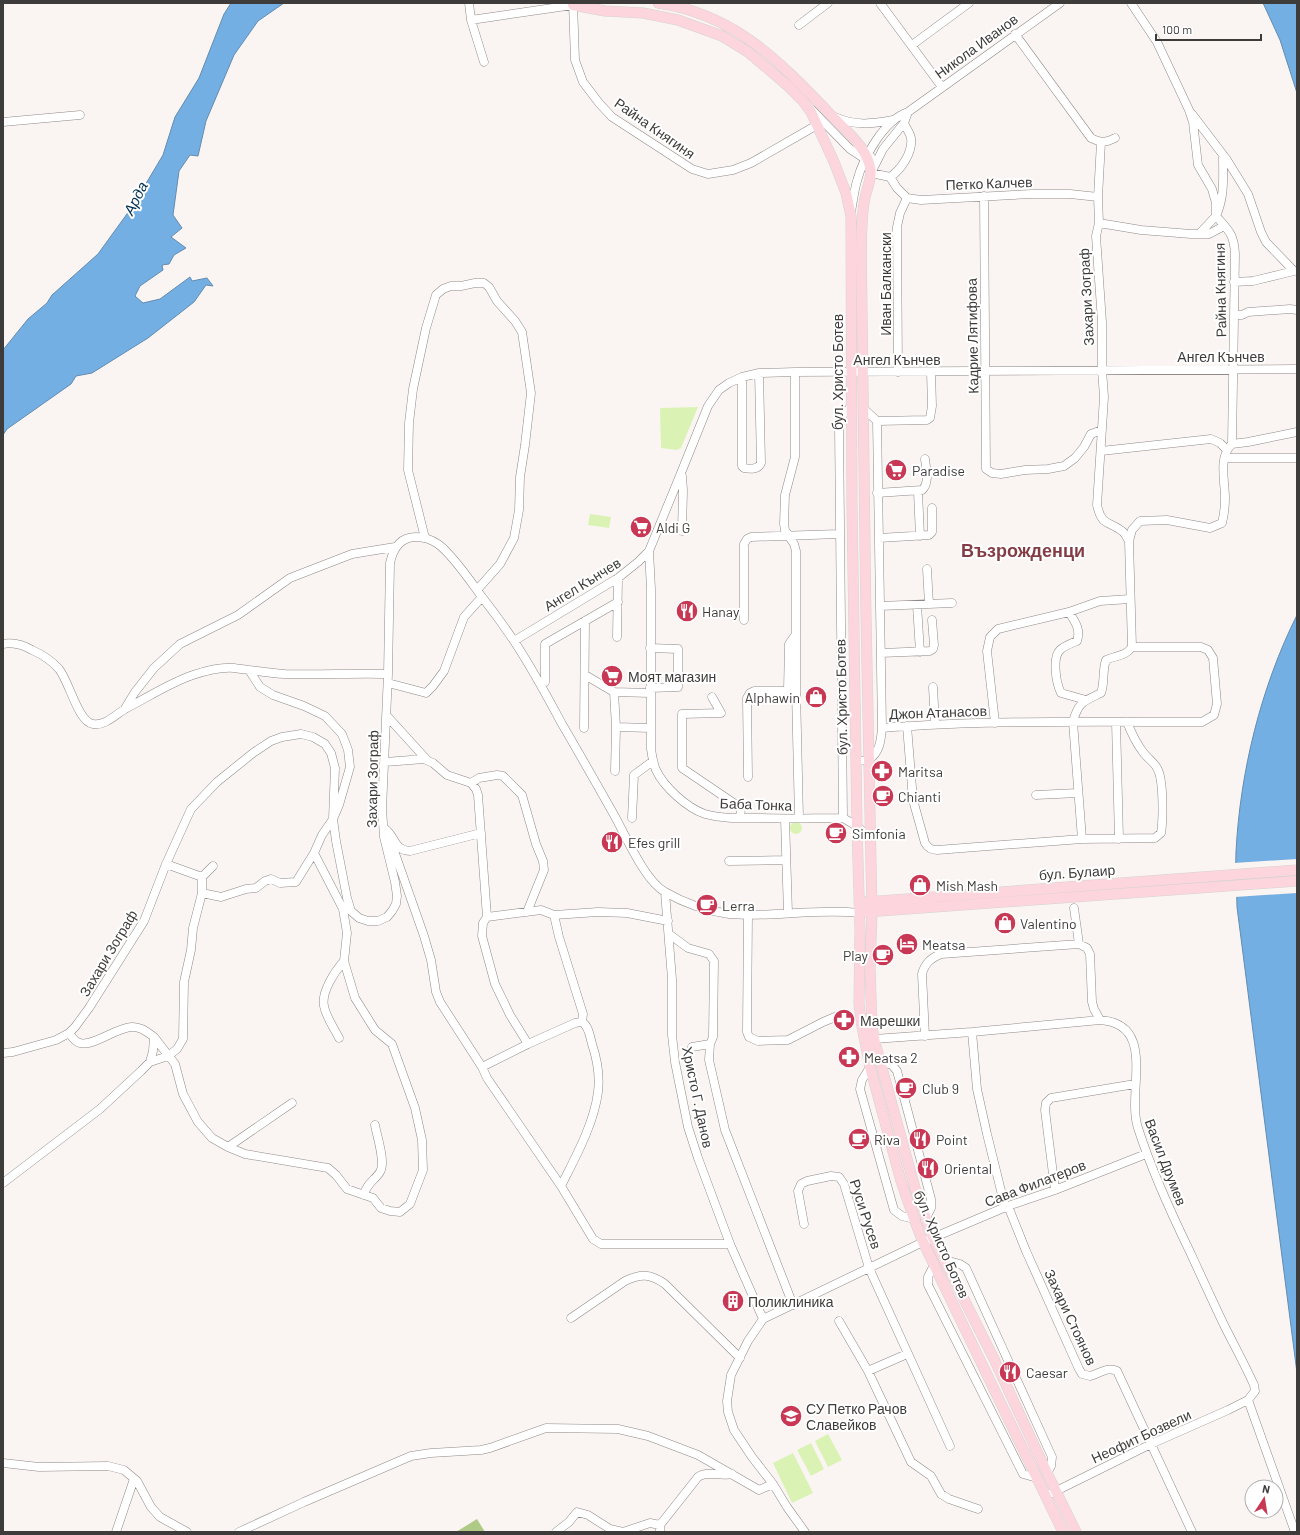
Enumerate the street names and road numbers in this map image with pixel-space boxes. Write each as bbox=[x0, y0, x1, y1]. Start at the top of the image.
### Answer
street label: Никола Иванов bbox=[931, 10, 1021, 82]
street label: Райна Княгиня bbox=[611, 94, 699, 162]
street label: Петко Калчев bbox=[945, 173, 1033, 193]
street label: Иван Балкански bbox=[877, 232, 894, 336]
street label: Райна Княгиня bbox=[1211, 243, 1229, 337]
street label: Захари Зограф bbox=[1075, 248, 1097, 346]
street label: Кадрие Лятифова bbox=[962, 278, 982, 394]
street label: бул. Христо Ботев bbox=[829, 314, 846, 430]
street label: Ангел Кънчев bbox=[1177, 348, 1265, 365]
street label: Ангел Кънчев bbox=[853, 351, 941, 368]
street label: Ангел Кънчев bbox=[540, 554, 624, 614]
street label: бул. Христо Ботев bbox=[831, 639, 851, 755]
street label: Джон Атанасов bbox=[889, 702, 987, 722]
street label: Захари Зограф bbox=[363, 730, 381, 828]
street label: Баба Тонка bbox=[719, 794, 793, 814]
street label: бул. Булаир bbox=[1038, 861, 1116, 883]
street label: Захари Зограф bbox=[76, 907, 140, 999]
street label: Христо Г. Данов bbox=[679, 1045, 717, 1149]
street label: Васил Друмев bbox=[1142, 1116, 1190, 1208]
street label: Сава Филатеров bbox=[982, 1156, 1088, 1210]
street label: Руси Русев bbox=[847, 1177, 885, 1251]
street label: бул. Христо Ботев bbox=[911, 1187, 973, 1301]
street label: Захари Стоянов bbox=[1041, 1266, 1101, 1368]
street label: Неофит Бозвели bbox=[1088, 1405, 1194, 1467]

